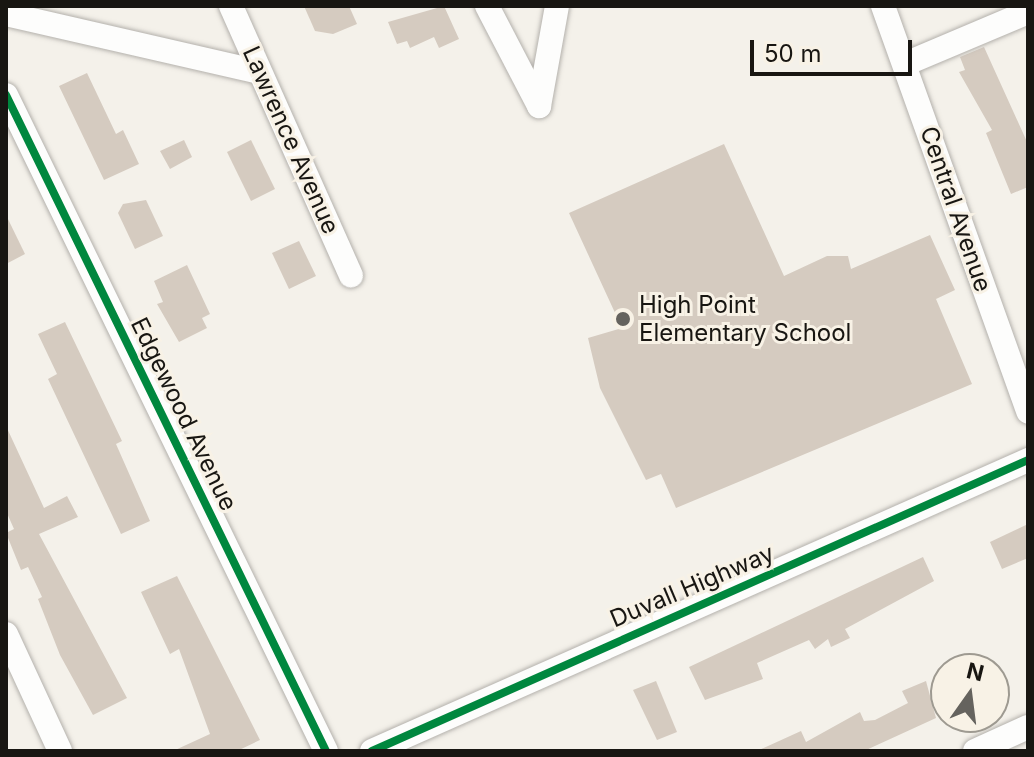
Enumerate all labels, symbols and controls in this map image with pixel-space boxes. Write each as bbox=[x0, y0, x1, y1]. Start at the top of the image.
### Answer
scale bar bbox=[754, 24, 916, 74]
text: 50 m bbox=[764, 39, 822, 68]
street label: Lawrence Avenue bbox=[237, 42, 345, 238]
street label: Central Avenue bbox=[914, 123, 998, 295]
place label: High Point Elementary School bbox=[639, 291, 851, 347]
marker: High Point Elementary School bbox=[614, 310, 632, 328]
street label: Edgewood Avenue bbox=[125, 313, 243, 515]
street label: Duvall Highway bbox=[606, 538, 778, 634]
north arrow bbox=[930, 653, 1010, 733]
text: N bbox=[964, 657, 987, 686]

